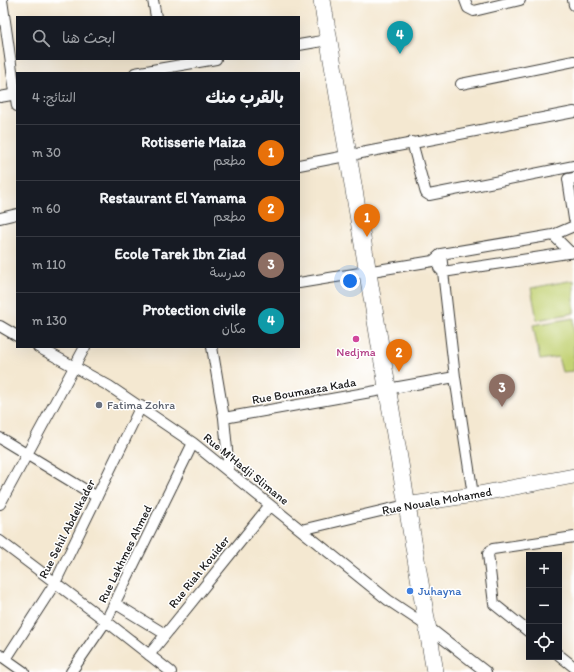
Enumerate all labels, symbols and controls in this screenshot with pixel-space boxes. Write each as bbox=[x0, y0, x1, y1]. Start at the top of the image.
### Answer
search box bbox=[16, 16, 300, 60]
pin: 4 bbox=[387, 21, 413, 54]
icon: search bbox=[30, 27, 52, 49]
text: ابحث هنا bbox=[62, 29, 116, 47]
text: بالقرب منك bbox=[206, 87, 284, 107]
text: النتائج: 4 bbox=[32, 90, 76, 105]
text: Rotisserie Maiza bbox=[141, 133, 246, 151]
text: 30 m bbox=[32, 145, 61, 160]
text: 1 bbox=[268, 145, 274, 160]
text: مطعم bbox=[213, 153, 246, 168]
text: Restaurant El Yamama bbox=[100, 189, 246, 207]
text: 60 m bbox=[32, 201, 61, 216]
text: 2 bbox=[268, 201, 274, 216]
pin: 1 bbox=[354, 204, 380, 237]
text: مطعم bbox=[213, 209, 246, 224]
text: Ecole Tarek Ibn Ziad bbox=[115, 245, 246, 263]
text: 110 m bbox=[32, 257, 66, 272]
text: 3 bbox=[267, 257, 275, 272]
text: مدرسة bbox=[210, 265, 246, 280]
your location bbox=[340, 271, 360, 291]
text: Protection civile bbox=[142, 301, 246, 319]
text: 130 m bbox=[32, 313, 67, 328]
text: 4 bbox=[267, 313, 275, 328]
text: مكان bbox=[222, 321, 246, 336]
marker: Nedjma bbox=[351, 334, 361, 344]
pin: 2 bbox=[386, 339, 412, 372]
place label: Nedjma bbox=[336, 345, 376, 359]
pin: 3 bbox=[489, 374, 515, 407]
street label: Rue Boumaaza Kada bbox=[251, 375, 358, 407]
place label: Fatima Zohra bbox=[107, 398, 175, 412]
marker: Fatima Zohra bbox=[94, 400, 104, 410]
street label: Rue M'Hadji Slimane bbox=[200, 430, 292, 508]
street label: Rue Sehil Abdelkader bbox=[36, 477, 98, 581]
street label: Rue Nouala Mohamed bbox=[381, 484, 493, 518]
street label: Rue Lakhmes Ahmed bbox=[95, 503, 155, 605]
street label: Rue Riah Kouider bbox=[166, 533, 232, 611]
map controls bbox=[526, 552, 562, 660]
button: + bbox=[526, 552, 562, 588]
place label: Juhayna bbox=[418, 584, 462, 598]
marker: Juhayna bbox=[405, 586, 415, 596]
button: − bbox=[526, 588, 562, 624]
button: locate bbox=[526, 624, 562, 660]

